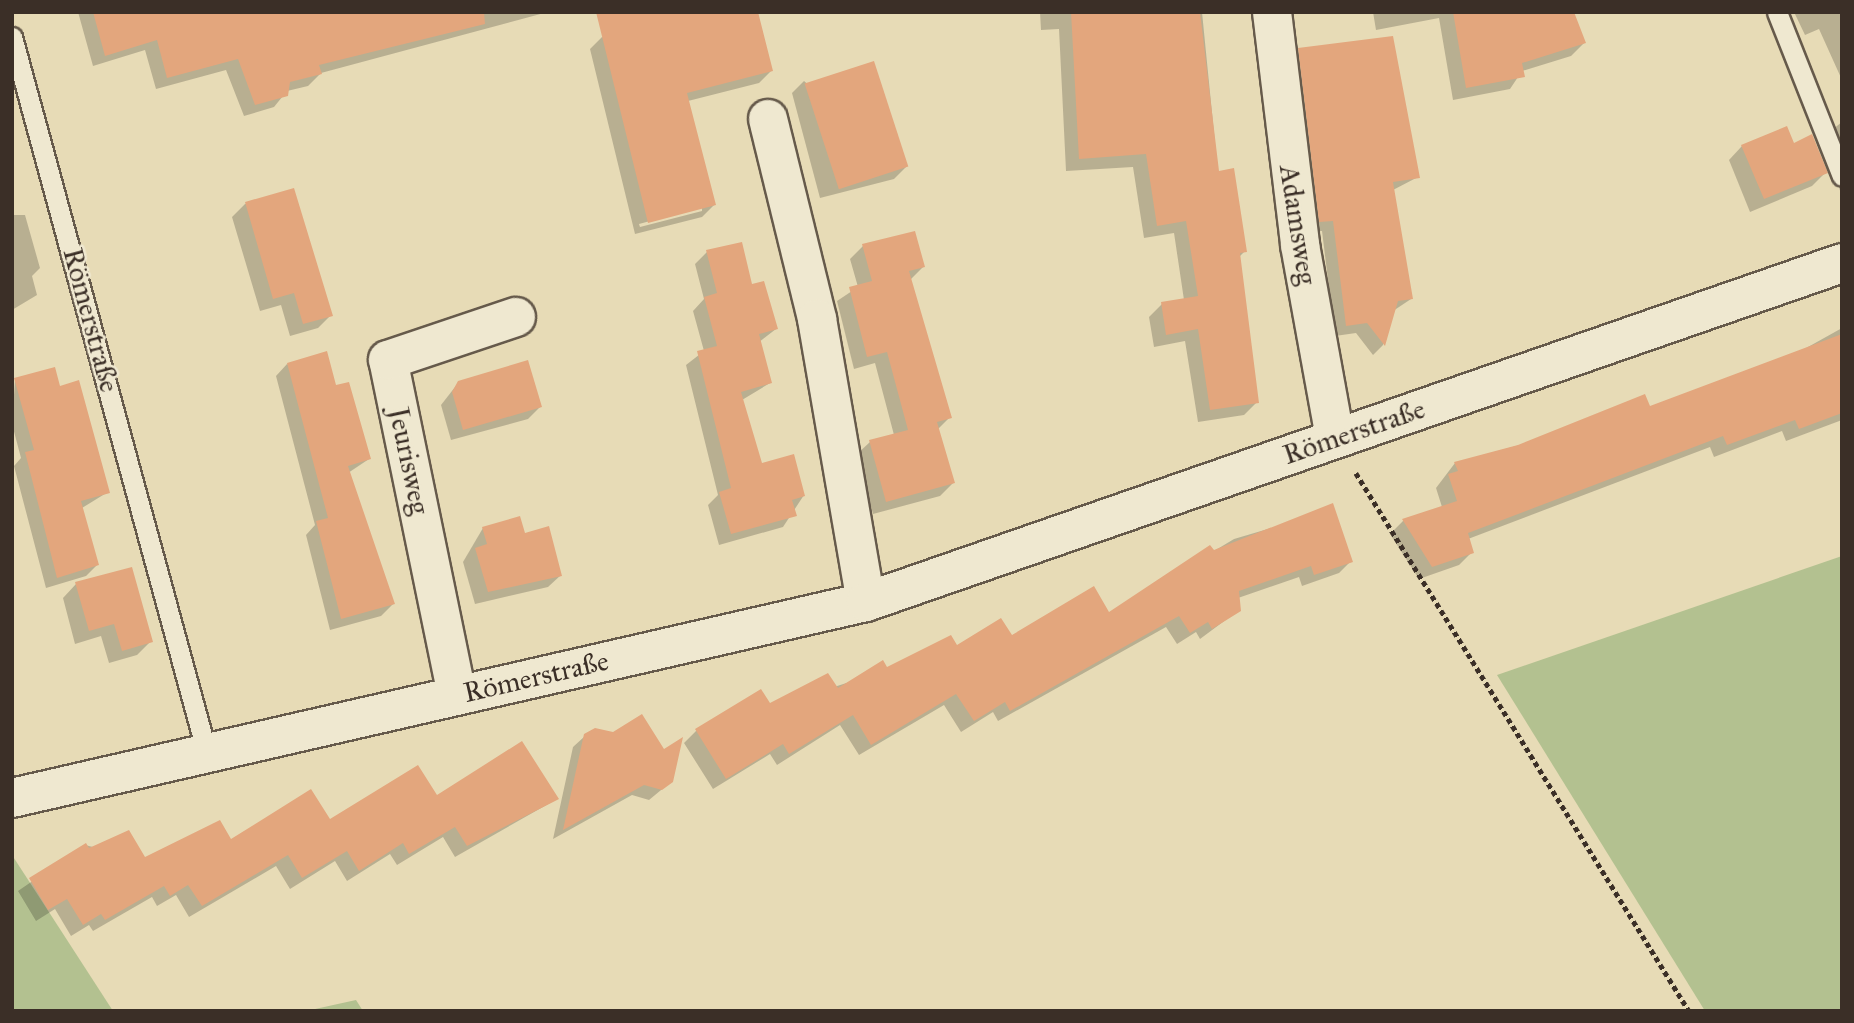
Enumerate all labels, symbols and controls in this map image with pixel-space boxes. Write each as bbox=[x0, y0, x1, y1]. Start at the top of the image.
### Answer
street label: Adamsweg bbox=[1272, 163, 1324, 287]
street label: Römerstraße bbox=[56, 244, 126, 396]
street label: Römerstraße bbox=[1279, 392, 1429, 472]
street label: Jeurisweg bbox=[381, 404, 437, 518]
street label: Römerstraße bbox=[460, 644, 612, 710]

